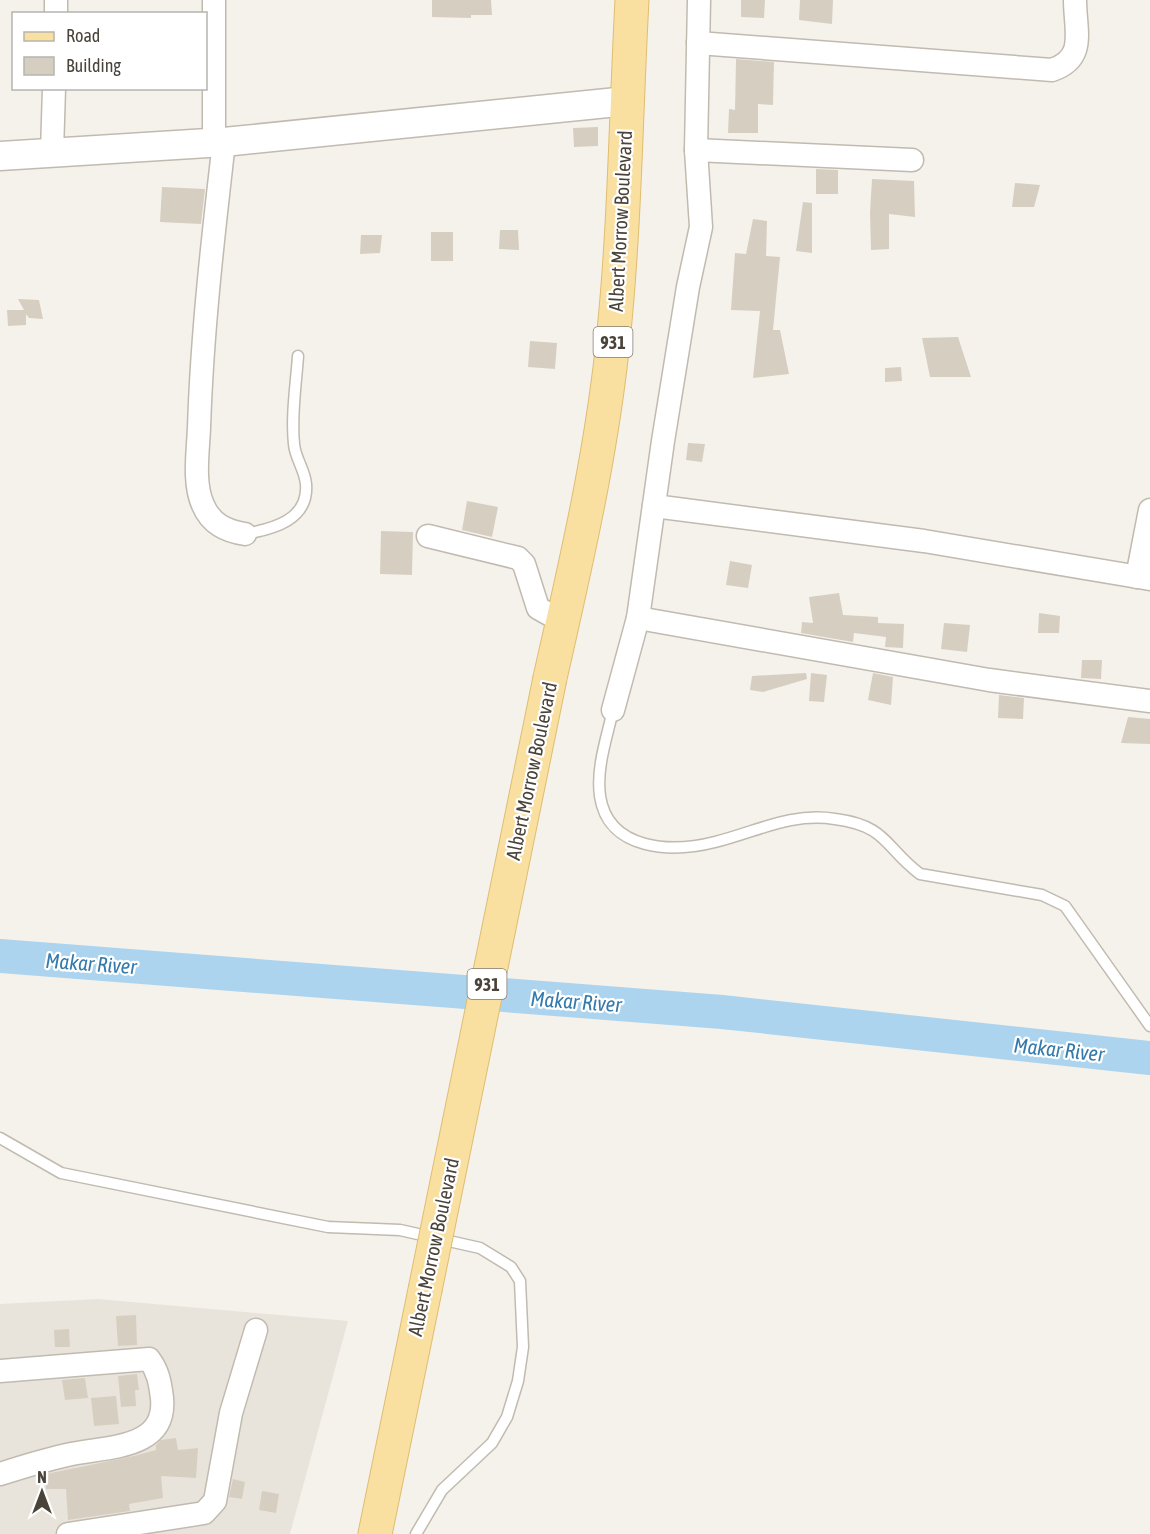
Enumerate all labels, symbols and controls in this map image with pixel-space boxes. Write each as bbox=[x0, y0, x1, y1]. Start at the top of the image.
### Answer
legend bbox=[12, 12, 207, 90]
text: Road bbox=[66, 25, 100, 46]
text: Building bbox=[66, 55, 121, 76]
street label: Albert Morrow Boulevard bbox=[604, 130, 636, 312]
road number: 931 bbox=[594, 327, 632, 357]
street label: Albert Morrow Boulevard bbox=[501, 680, 561, 862]
water label: Makar River bbox=[45, 948, 138, 978]
road number: 931 bbox=[468, 969, 506, 999]
water label: Makar River bbox=[530, 986, 623, 1016]
water label: Makar River bbox=[1012, 1032, 1106, 1066]
street label: Albert Morrow Boulevard bbox=[403, 1156, 463, 1338]
north arrow bbox=[12, 1462, 72, 1522]
text: N bbox=[37, 1468, 47, 1486]

